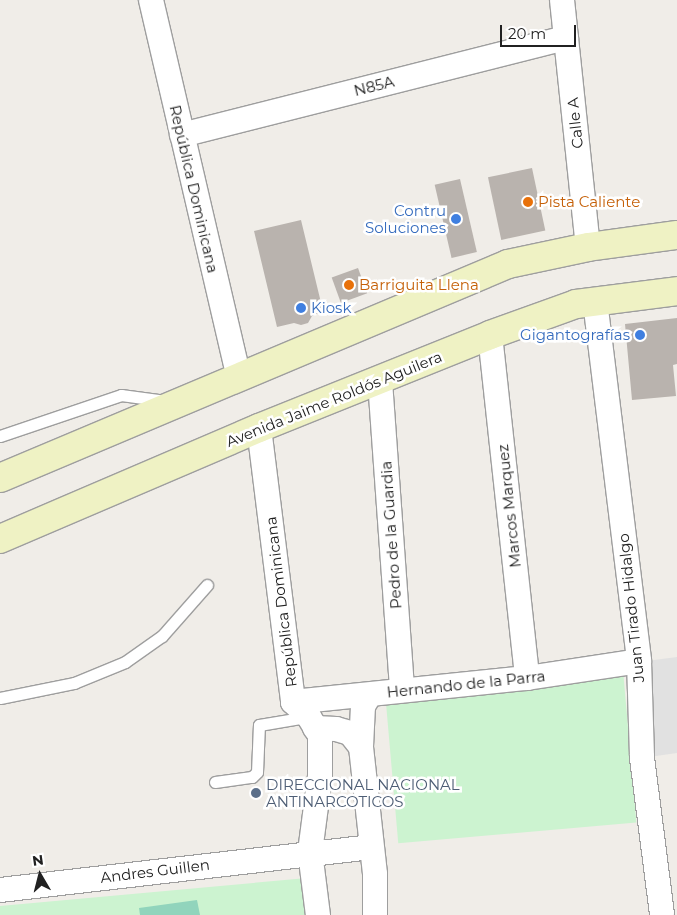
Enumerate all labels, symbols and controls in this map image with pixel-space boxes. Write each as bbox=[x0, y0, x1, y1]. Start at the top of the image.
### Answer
scale bar bbox=[502, 15, 578, 47]
text: 20 m bbox=[508, 24, 546, 43]
street label: N85A bbox=[352, 72, 396, 100]
street label: Calle A bbox=[563, 97, 587, 149]
street label: República Dominicana bbox=[166, 103, 222, 275]
place label: Pista Caliente bbox=[538, 193, 640, 211]
marker: Pista Caliente bbox=[522, 196, 534, 208]
place label: Contru Soluciones bbox=[365, 201, 446, 236]
marker: Contru Soluciones bbox=[450, 213, 462, 225]
place label: Barriguita Llena bbox=[359, 276, 479, 294]
marker: Barriguita Llena bbox=[343, 279, 355, 291]
place label: Kiosk bbox=[311, 299, 351, 317]
marker: Kiosk bbox=[295, 302, 307, 314]
place label: Gigantografías bbox=[520, 326, 630, 344]
marker: Gigantografías bbox=[634, 329, 646, 341]
street label: Avenida Jaime Roldós Aguilera bbox=[223, 347, 445, 451]
street label: Marcos Marquez bbox=[494, 443, 524, 569]
street label: Pedro de la Guardia bbox=[377, 460, 405, 610]
street label: República Dominicana bbox=[262, 516, 300, 688]
street label: Juan Tirado Hidalgo bbox=[614, 533, 648, 683]
street label: Hernando de la Parra bbox=[386, 667, 546, 701]
place label: DIRECCIONAL NACIONAL ANTINARCOTICOS bbox=[266, 775, 460, 810]
marker: DIRECCIONAL NACIONAL ANTINARCOTICOS bbox=[250, 787, 262, 799]
north arrow bbox=[15, 850, 65, 900]
text: N bbox=[31, 850, 45, 870]
street label: Andres Guillen bbox=[99, 855, 211, 887]

